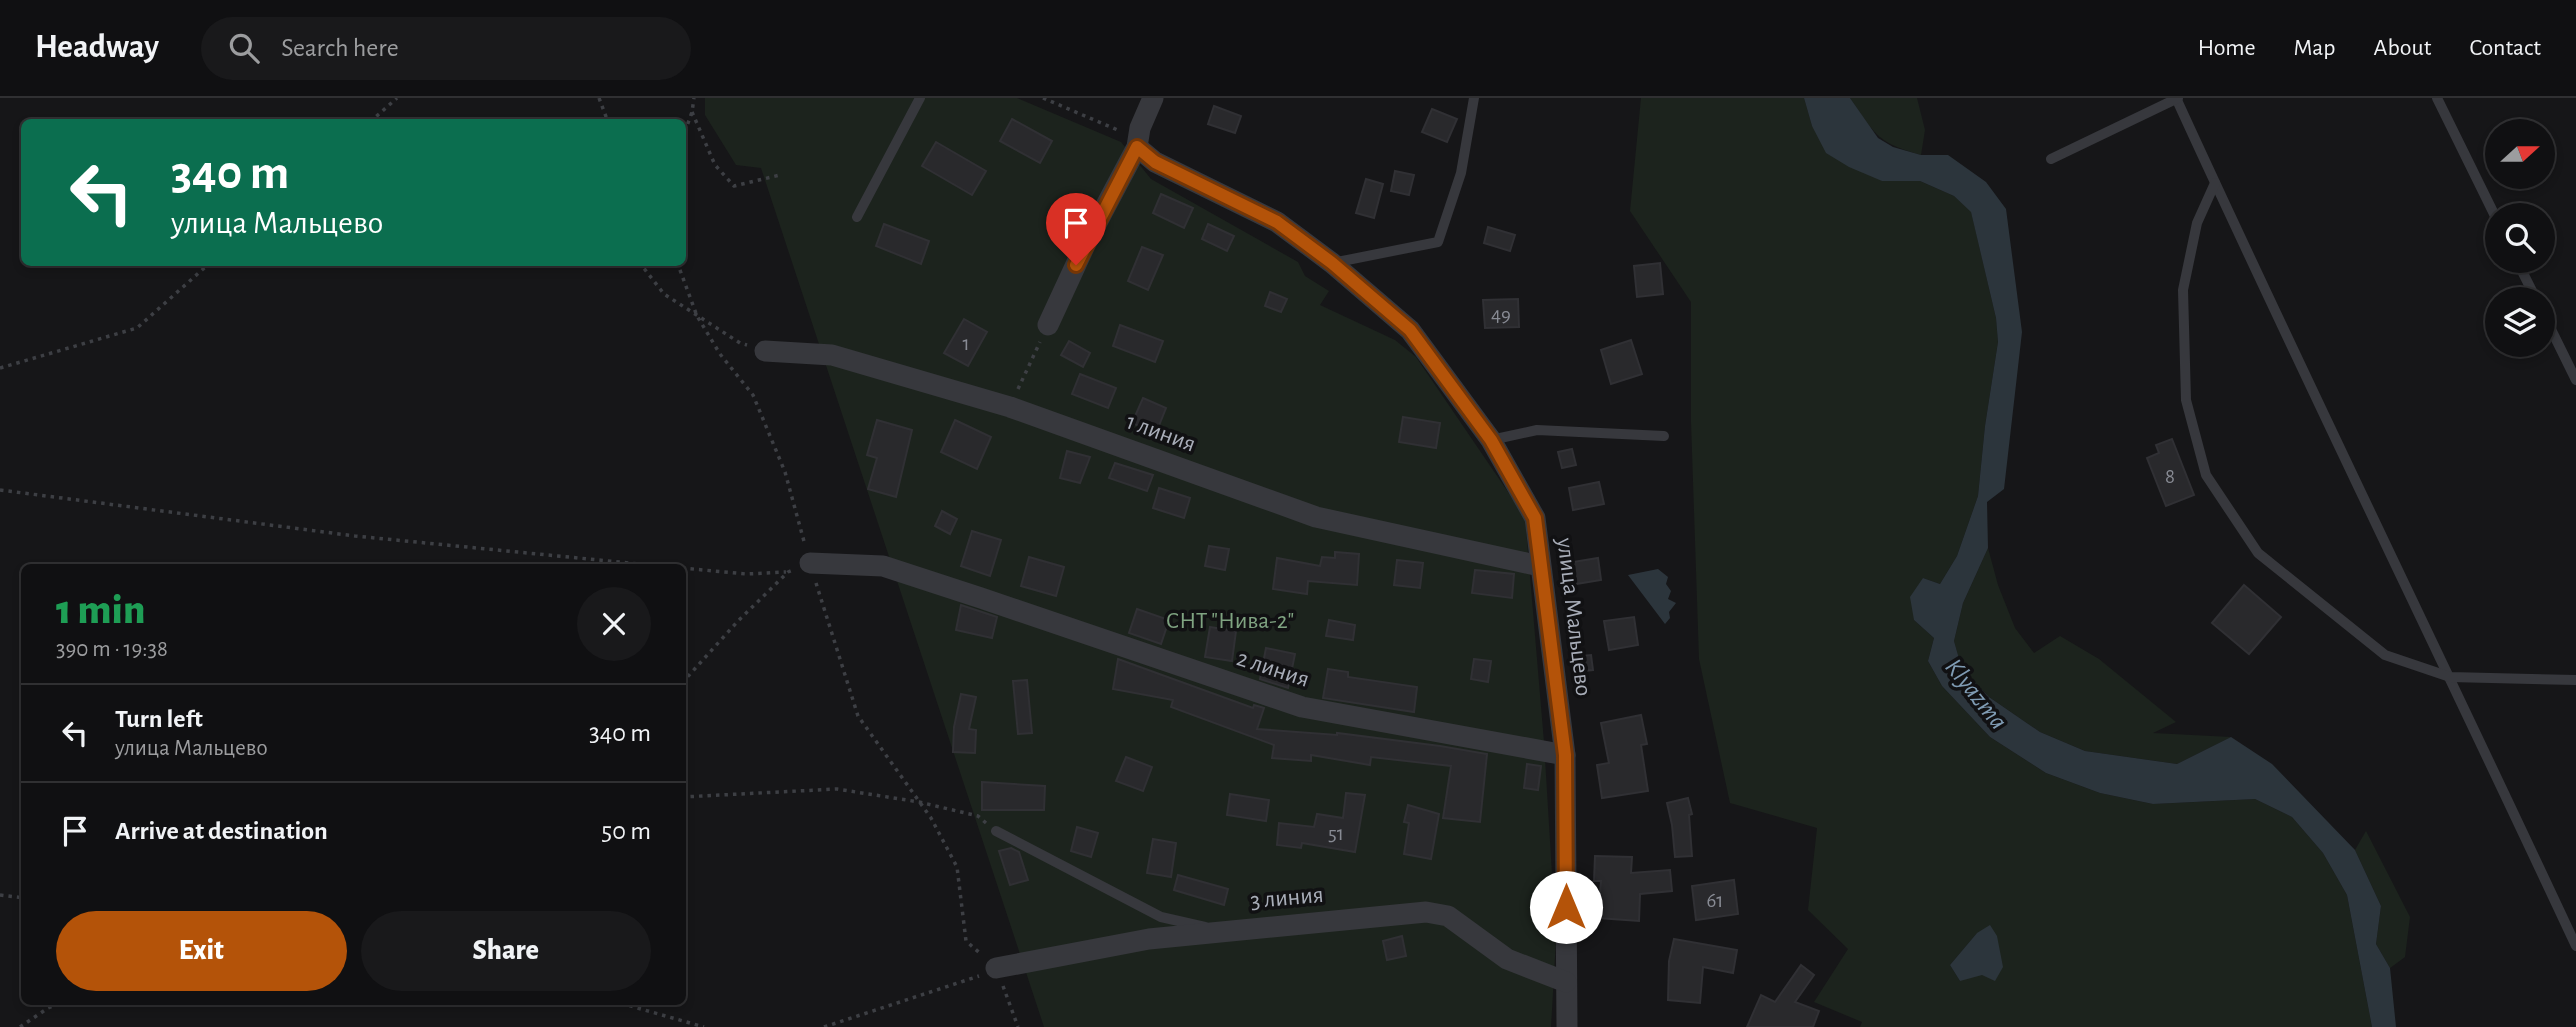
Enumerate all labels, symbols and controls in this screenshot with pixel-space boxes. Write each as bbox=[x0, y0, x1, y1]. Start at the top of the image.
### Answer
search box bbox=[201, 17, 691, 80]
icon: search bbox=[225, 29, 263, 67]
text: Headway bbox=[35, 31, 159, 64]
text: Search here bbox=[281, 35, 399, 61]
text: Home bbox=[2198, 36, 2256, 60]
text: Map bbox=[2294, 36, 2336, 60]
text: About bbox=[2374, 36, 2431, 60]
text: Contact bbox=[2469, 36, 2541, 60]
north arrow bbox=[2485, 119, 2555, 189]
map controls bbox=[2485, 119, 2555, 357]
icon: left bbox=[56, 147, 147, 238]
text: 340 m bbox=[171, 149, 289, 198]
pin bbox=[1046, 193, 1106, 265]
button: search bbox=[2485, 203, 2555, 273]
icon: arrive bbox=[1057, 204, 1095, 242]
text: улица Мальцево bbox=[171, 207, 383, 239]
button: layers bbox=[2485, 287, 2555, 357]
house number: 49 bbox=[1491, 304, 1511, 325]
house number: 1 bbox=[962, 333, 970, 354]
street label: 1 линия bbox=[1123, 409, 1199, 457]
house number: 8 bbox=[2165, 466, 2175, 487]
street label: улица Мальцево bbox=[1552, 536, 1596, 697]
button: close bbox=[577, 587, 651, 661]
text: 1 min bbox=[56, 589, 145, 631]
park label: СНТ "Нива-2" bbox=[1166, 609, 1294, 633]
text: 390 m · 19:38 bbox=[56, 638, 168, 661]
street label: 2 линия bbox=[1234, 646, 1312, 692]
water label: Klyazma bbox=[1940, 654, 2012, 734]
text: Turn left bbox=[115, 706, 203, 732]
icon: left bbox=[56, 714, 94, 752]
text: 340 m bbox=[589, 720, 651, 746]
text: улица Мальцево bbox=[115, 737, 268, 760]
icon: arrive bbox=[56, 812, 94, 850]
text: Arrive at destination bbox=[115, 818, 328, 844]
text: 50 m bbox=[601, 818, 651, 844]
house number: 51 bbox=[1328, 823, 1344, 844]
position arrow bbox=[1529, 870, 1603, 944]
street label: 3 линия bbox=[1249, 883, 1325, 913]
house number: 61 bbox=[1706, 890, 1724, 911]
button: Exit bbox=[56, 911, 347, 991]
button: Share bbox=[361, 911, 651, 991]

